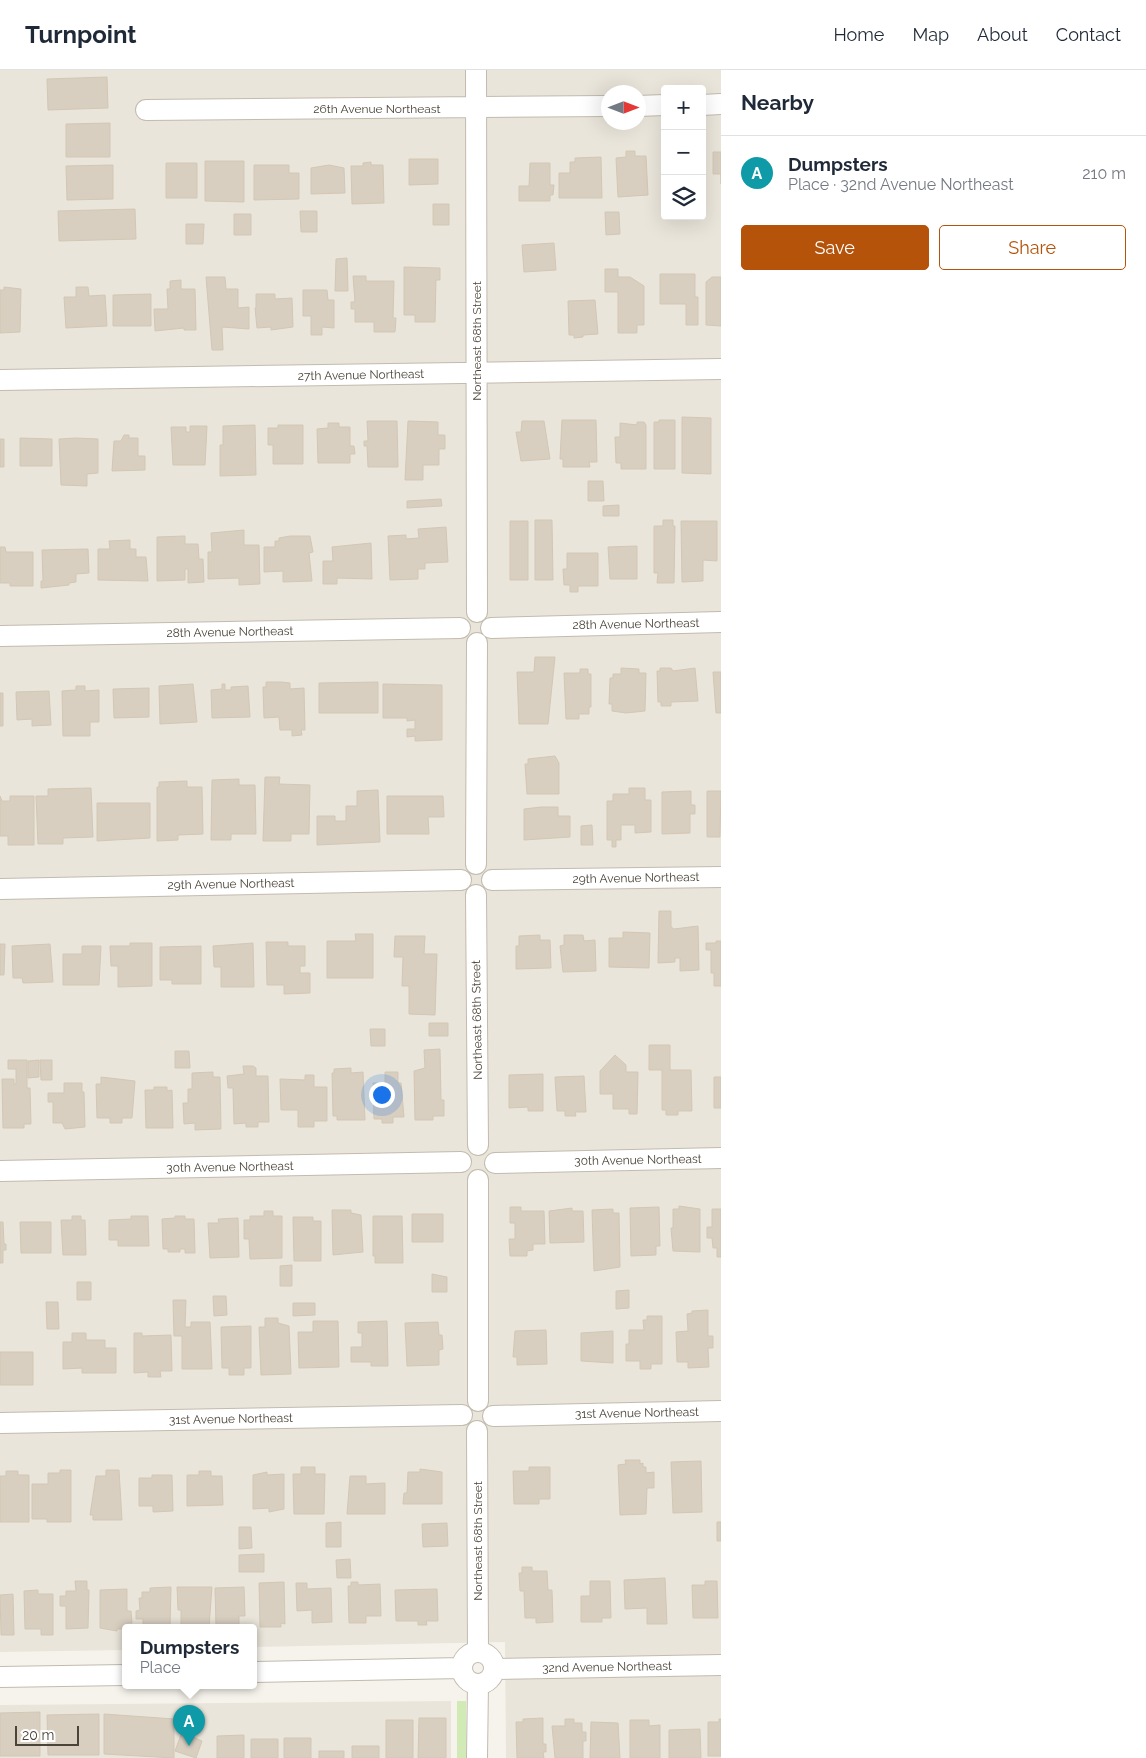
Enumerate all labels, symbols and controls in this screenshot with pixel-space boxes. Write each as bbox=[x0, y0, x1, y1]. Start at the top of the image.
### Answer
text: Turnpoint bbox=[25, 20, 137, 49]
text: Home bbox=[833, 24, 884, 45]
text: Map bbox=[912, 24, 949, 45]
text: About bbox=[977, 24, 1028, 45]
text: Contact bbox=[1056, 24, 1121, 45]
north arrow bbox=[601, 85, 646, 130]
map controls bbox=[661, 85, 706, 220]
button: + bbox=[661, 85, 706, 130]
text: Nearby bbox=[741, 90, 814, 115]
street label: 26th Avenue Northeast bbox=[313, 102, 441, 116]
button: − bbox=[661, 130, 706, 175]
text: Dumpsters bbox=[788, 153, 888, 175]
text: A bbox=[752, 164, 762, 183]
text: 210 m bbox=[1082, 164, 1126, 183]
button: layers bbox=[661, 175, 706, 220]
text: Place · 32nd Avenue Northeast bbox=[788, 175, 1014, 194]
button: Save bbox=[741, 225, 929, 270]
button: Share bbox=[939, 225, 1126, 270]
street label: Northeast 68th Street bbox=[470, 281, 484, 401]
street label: 27th Avenue Northeast bbox=[298, 367, 424, 383]
street label: 28th Avenue Northeast bbox=[572, 616, 700, 632]
street label: 28th Avenue Northeast bbox=[166, 624, 294, 640]
street label: 29th Avenue Northeast bbox=[572, 870, 700, 886]
street label: 29th Avenue Northeast bbox=[167, 876, 295, 892]
street label: Northeast 68th Street bbox=[469, 960, 485, 1080]
your location bbox=[369, 1082, 395, 1108]
street label: 30th Avenue Northeast bbox=[574, 1152, 702, 1168]
street label: 30th Avenue Northeast bbox=[166, 1159, 294, 1175]
street label: 31st Avenue Northeast bbox=[575, 1405, 699, 1421]
street label: 31st Avenue Northeast bbox=[169, 1411, 293, 1427]
street label: Northeast 68th Street bbox=[471, 1481, 485, 1601]
popup bbox=[122, 1624, 257, 1689]
text: Dumpsters bbox=[140, 1636, 239, 1658]
text: Place bbox=[140, 1658, 181, 1677]
street label: 32nd Avenue Northeast bbox=[542, 1659, 672, 1675]
pin: A bbox=[173, 1705, 205, 1746]
scale bar bbox=[15, 1723, 79, 1746]
text: 20 m bbox=[22, 1727, 54, 1743]

